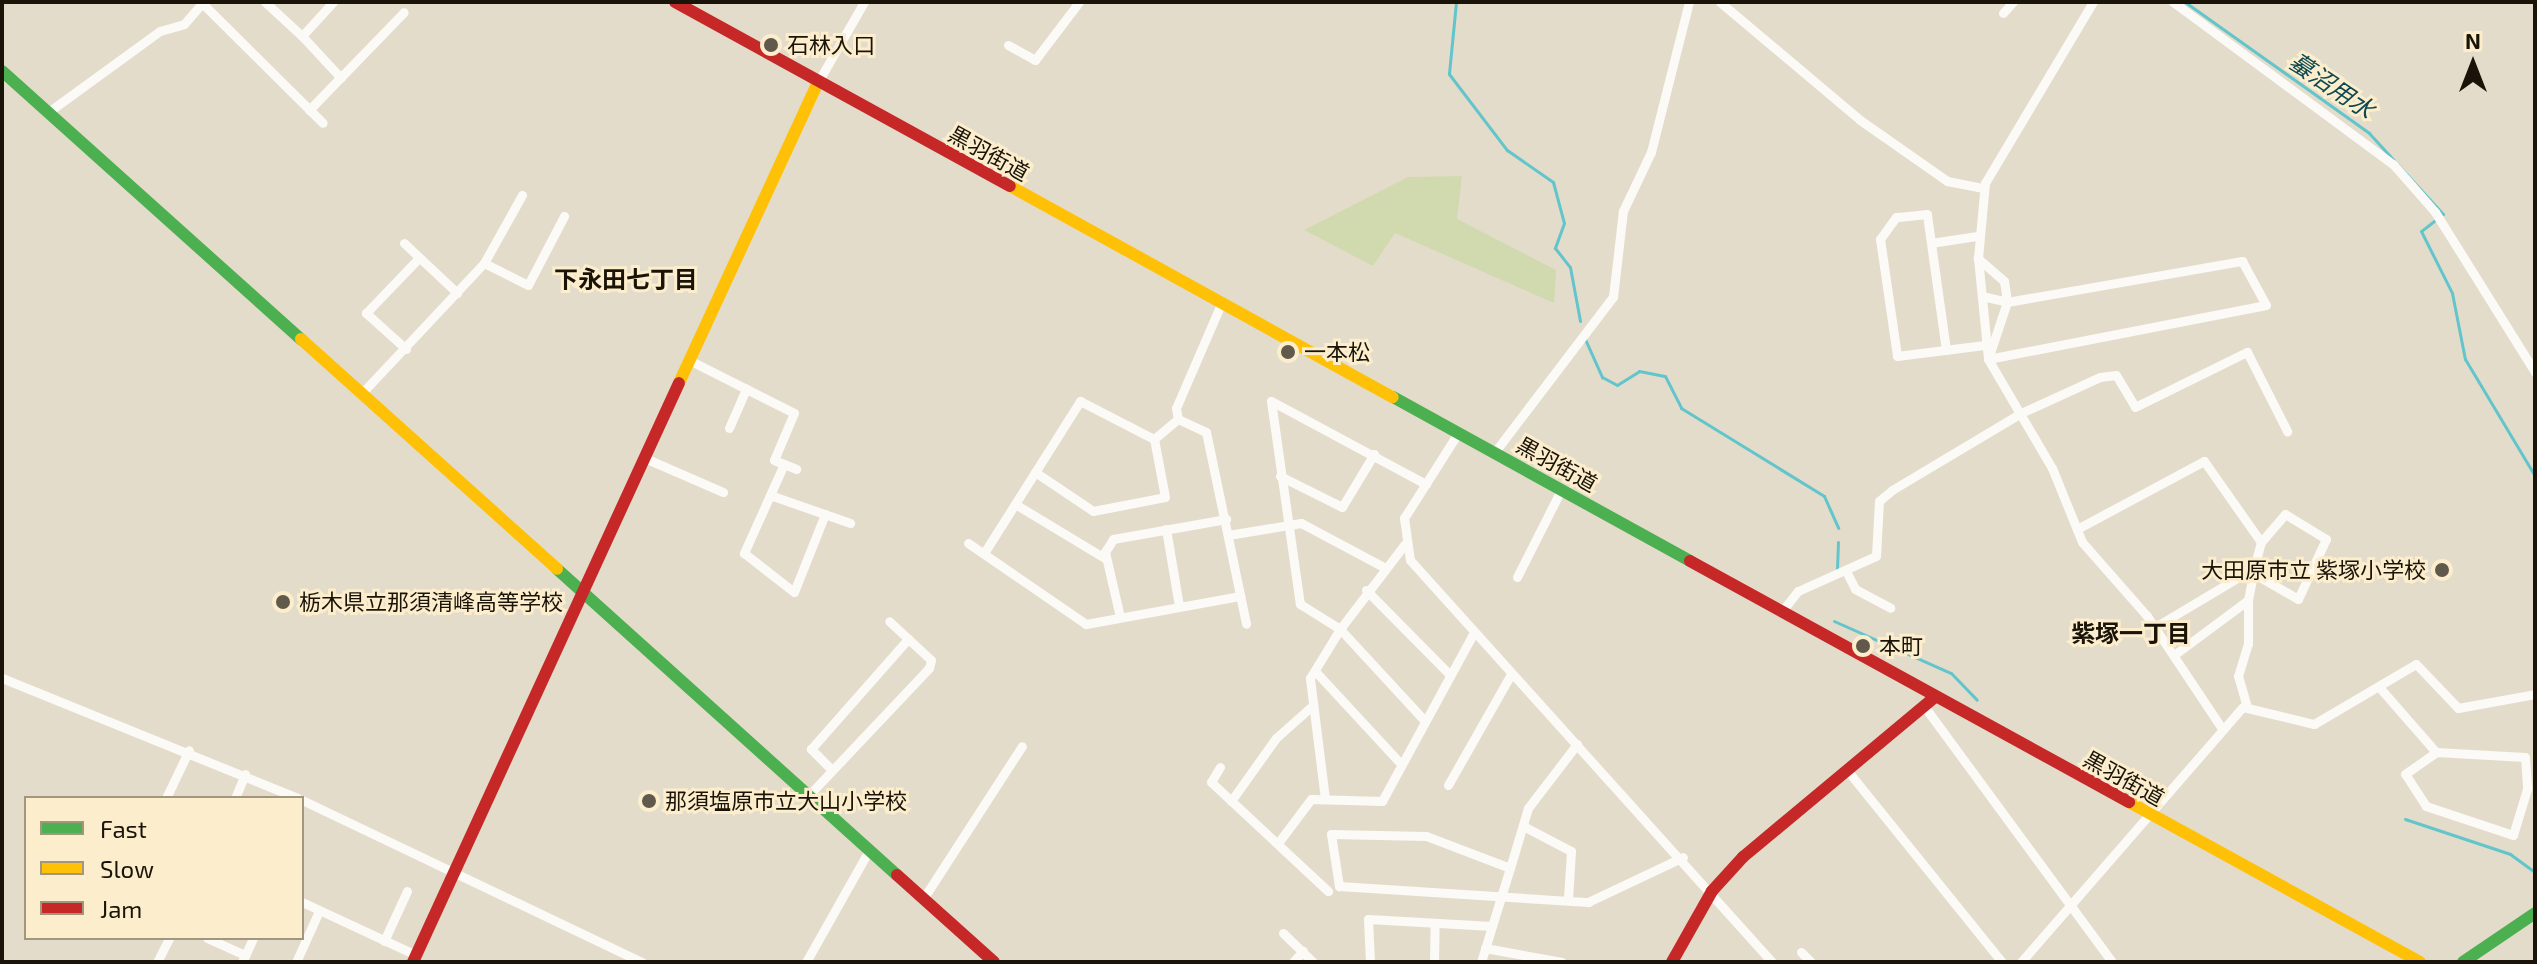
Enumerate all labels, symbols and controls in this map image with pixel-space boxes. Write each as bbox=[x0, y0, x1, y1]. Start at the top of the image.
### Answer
north arrow bbox=[2433, 24, 2513, 104]
text: N bbox=[2465, 27, 2481, 53]
place label: 石林入口 bbox=[787, 32, 875, 58]
marker: 石林入口 bbox=[762, 36, 780, 54]
water label: 蟇沼用水 bbox=[2284, 46, 2380, 124]
street label: 黒羽街道 bbox=[944, 120, 1034, 186]
district label: 下永田七丁目 bbox=[554, 265, 698, 293]
place label: 一本松 bbox=[1304, 339, 1370, 365]
marker: 一本松 bbox=[1279, 343, 1297, 361]
street label: 黒羽街道 bbox=[1512, 431, 1602, 497]
place label: 大田原市立 紫塚小学校 bbox=[2201, 557, 2426, 583]
marker: 大田原市立 紫塚小学校 bbox=[2433, 561, 2451, 579]
place label: 栃木県立那須清峰高等学校 bbox=[299, 589, 563, 615]
marker: 栃木県立那須清峰高等学校 bbox=[274, 593, 292, 611]
district label: 紫塚一丁目 bbox=[2071, 619, 2191, 647]
place label: 本町 bbox=[1879, 633, 1923, 659]
marker: 本町 bbox=[1854, 637, 1872, 655]
street label: 黒羽街道 bbox=[2079, 745, 2169, 811]
place label: 那須塩原市立大山小学校 bbox=[665, 788, 907, 814]
marker: 那須塩原市立大山小学校 bbox=[640, 792, 658, 810]
legend bbox=[24, 796, 304, 940]
text: Fast bbox=[100, 814, 147, 843]
text: Slow bbox=[100, 854, 154, 883]
text: Jam bbox=[100, 894, 142, 923]

